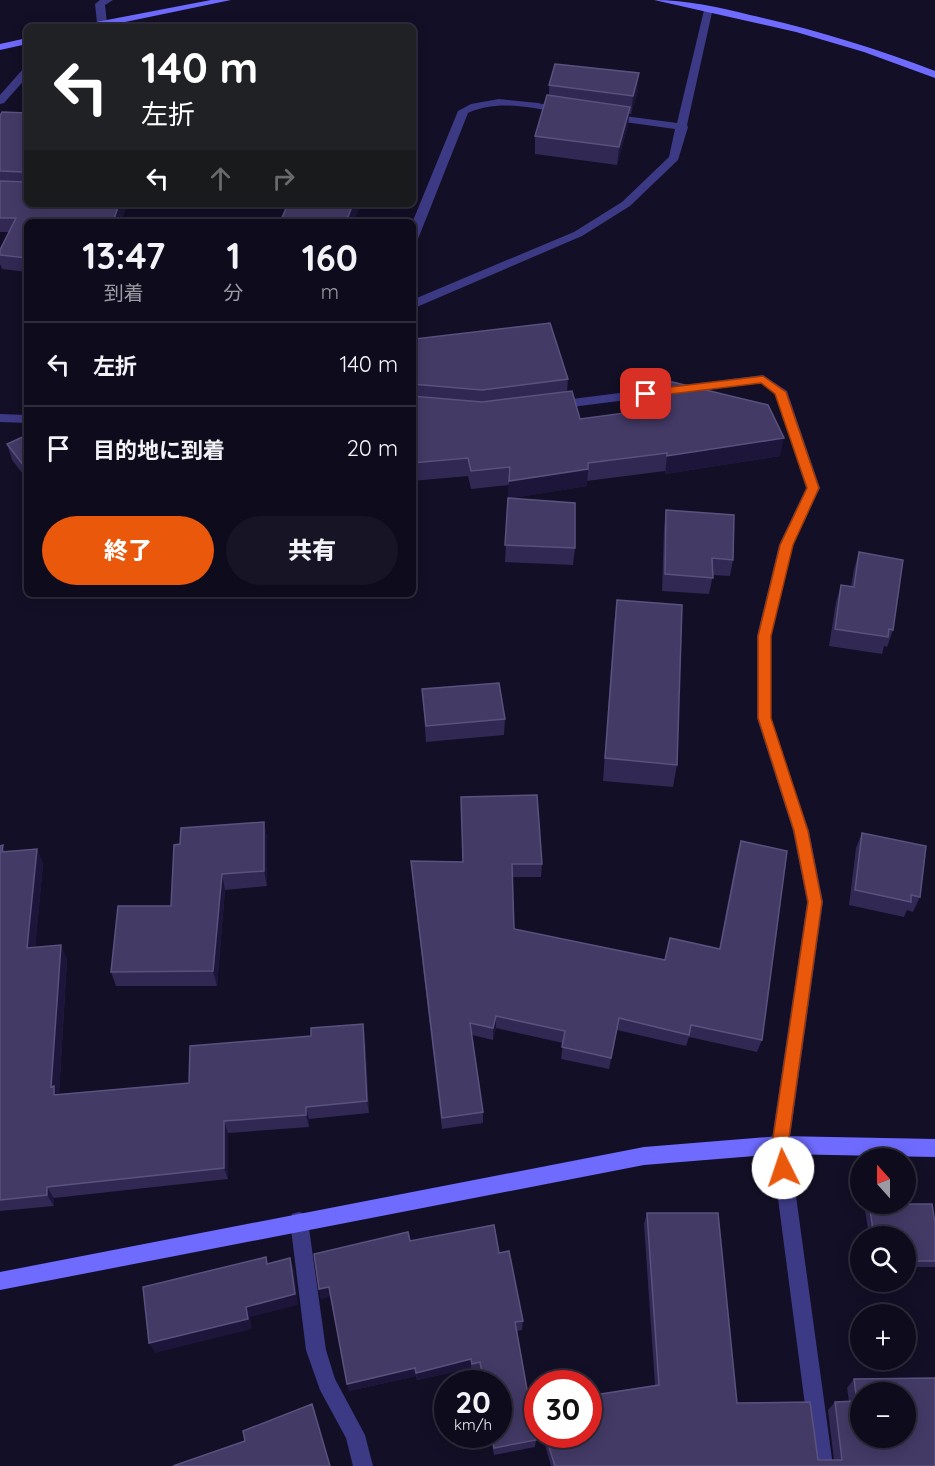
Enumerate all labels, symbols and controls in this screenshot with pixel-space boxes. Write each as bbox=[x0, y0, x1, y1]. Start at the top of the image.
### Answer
text: 140 m bbox=[141, 41, 258, 94]
icon: left bbox=[42, 48, 120, 126]
text: 左折 bbox=[141, 97, 195, 131]
icon: left bbox=[141, 162, 174, 195]
icon: ahead bbox=[204, 162, 237, 195]
icon: right bbox=[267, 162, 300, 195]
text: 13:47 bbox=[82, 233, 165, 278]
text: 1 bbox=[226, 233, 241, 278]
text: 160 bbox=[302, 235, 358, 280]
text: m bbox=[321, 279, 339, 304]
text: 到着 bbox=[104, 280, 144, 305]
text: 分 bbox=[224, 280, 244, 305]
icon: left bbox=[42, 348, 75, 381]
text: 140 m bbox=[339, 350, 398, 378]
text: 左折 bbox=[93, 352, 137, 380]
pin bbox=[620, 368, 671, 419]
icon: arrive bbox=[629, 377, 662, 410]
icon: arrive bbox=[42, 432, 75, 465]
text: 20 m bbox=[347, 434, 398, 462]
text: 目的地に到着 bbox=[93, 436, 225, 464]
button: 終了 bbox=[42, 516, 214, 585]
button: 共有 bbox=[226, 516, 398, 585]
position arrow bbox=[751, 1136, 815, 1200]
north arrow bbox=[850, 1148, 916, 1214]
map controls bbox=[850, 1148, 916, 1448]
button: search bbox=[850, 1226, 916, 1292]
button: + bbox=[850, 1304, 916, 1370]
speed limit sign: 30 bbox=[524, 1370, 602, 1448]
button: − bbox=[850, 1382, 916, 1448]
text: 20 bbox=[455, 1383, 491, 1421]
text: km/h bbox=[454, 1415, 492, 1434]

